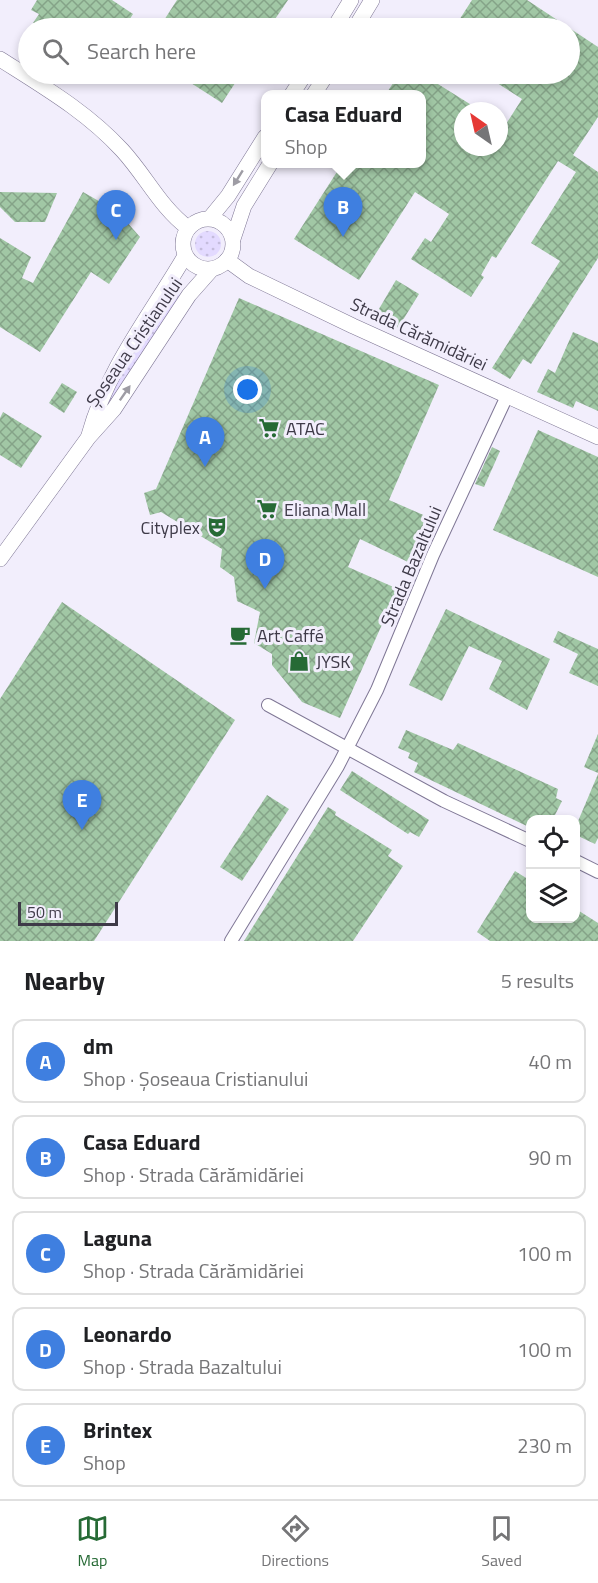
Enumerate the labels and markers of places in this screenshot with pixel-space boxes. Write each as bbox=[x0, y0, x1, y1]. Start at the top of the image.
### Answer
pin: B bbox=[324, 188, 362, 237]
pin: C bbox=[96, 190, 136, 240]
place label: ATAC bbox=[286, 415, 325, 442]
supermarket icon: ATAC bbox=[257, 416, 281, 440]
pin: A bbox=[186, 418, 224, 467]
place label: Eliana Mall bbox=[284, 496, 366, 523]
supermarket icon: Eliana Mall bbox=[255, 497, 279, 521]
place label: Cityplex bbox=[140, 514, 200, 541]
theatre icon: Cityplex bbox=[205, 515, 229, 539]
pin: D bbox=[246, 540, 284, 589]
place label: Art Caffé bbox=[257, 622, 324, 649]
cafe icon: Art Caffé bbox=[228, 623, 252, 647]
place label: JYSK bbox=[316, 648, 351, 675]
shop icon: JYSK bbox=[287, 649, 311, 673]
pin: E bbox=[62, 780, 101, 830]

